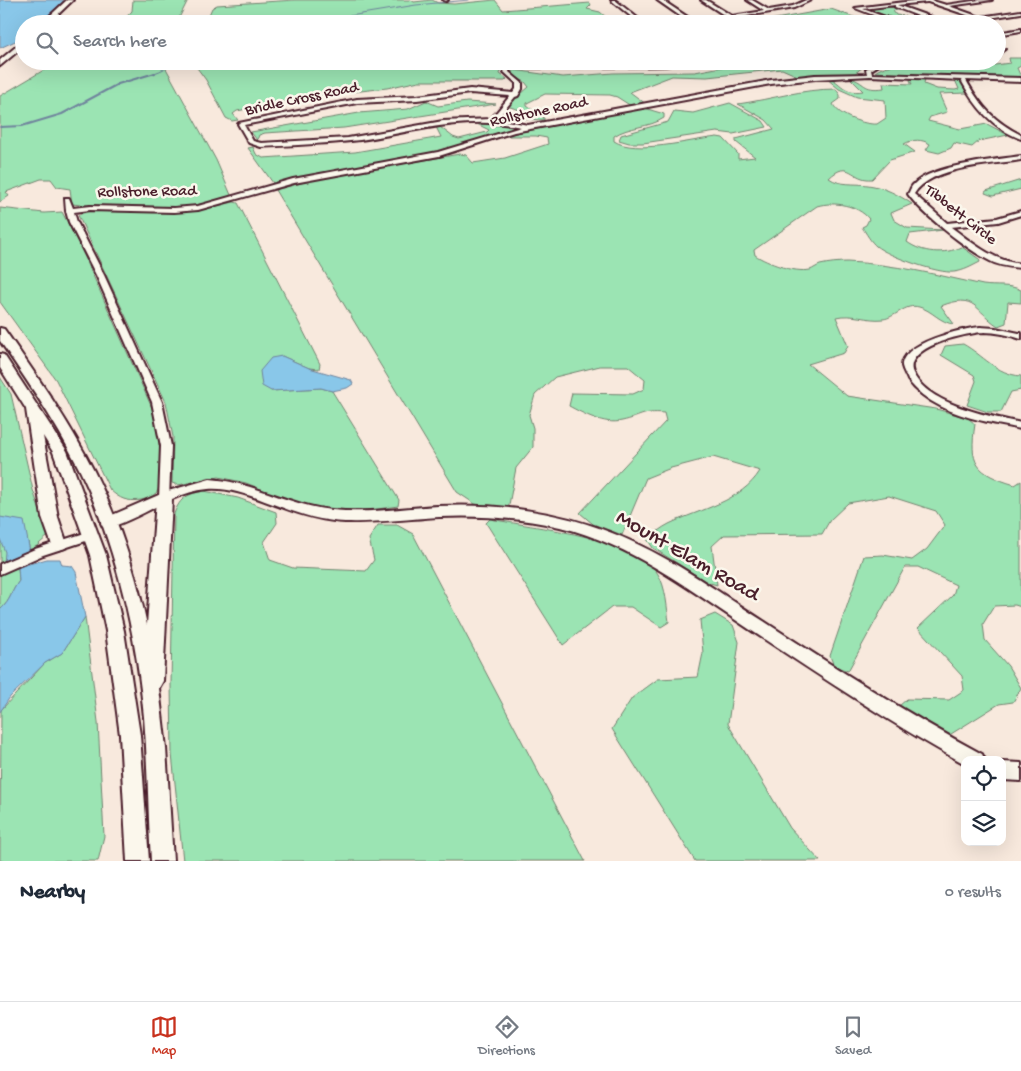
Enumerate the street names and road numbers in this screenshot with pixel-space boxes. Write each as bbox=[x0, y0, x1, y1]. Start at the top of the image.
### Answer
street label: Bridle Cross Road bbox=[243, 78, 362, 121]
street label: Rollstone Road bbox=[489, 93, 591, 133]
street label: Tibbett Circle bbox=[919, 181, 1001, 251]
street label: Rollstone Road bbox=[97, 183, 198, 203]
street label: Mount Elam Road bbox=[611, 505, 765, 610]

